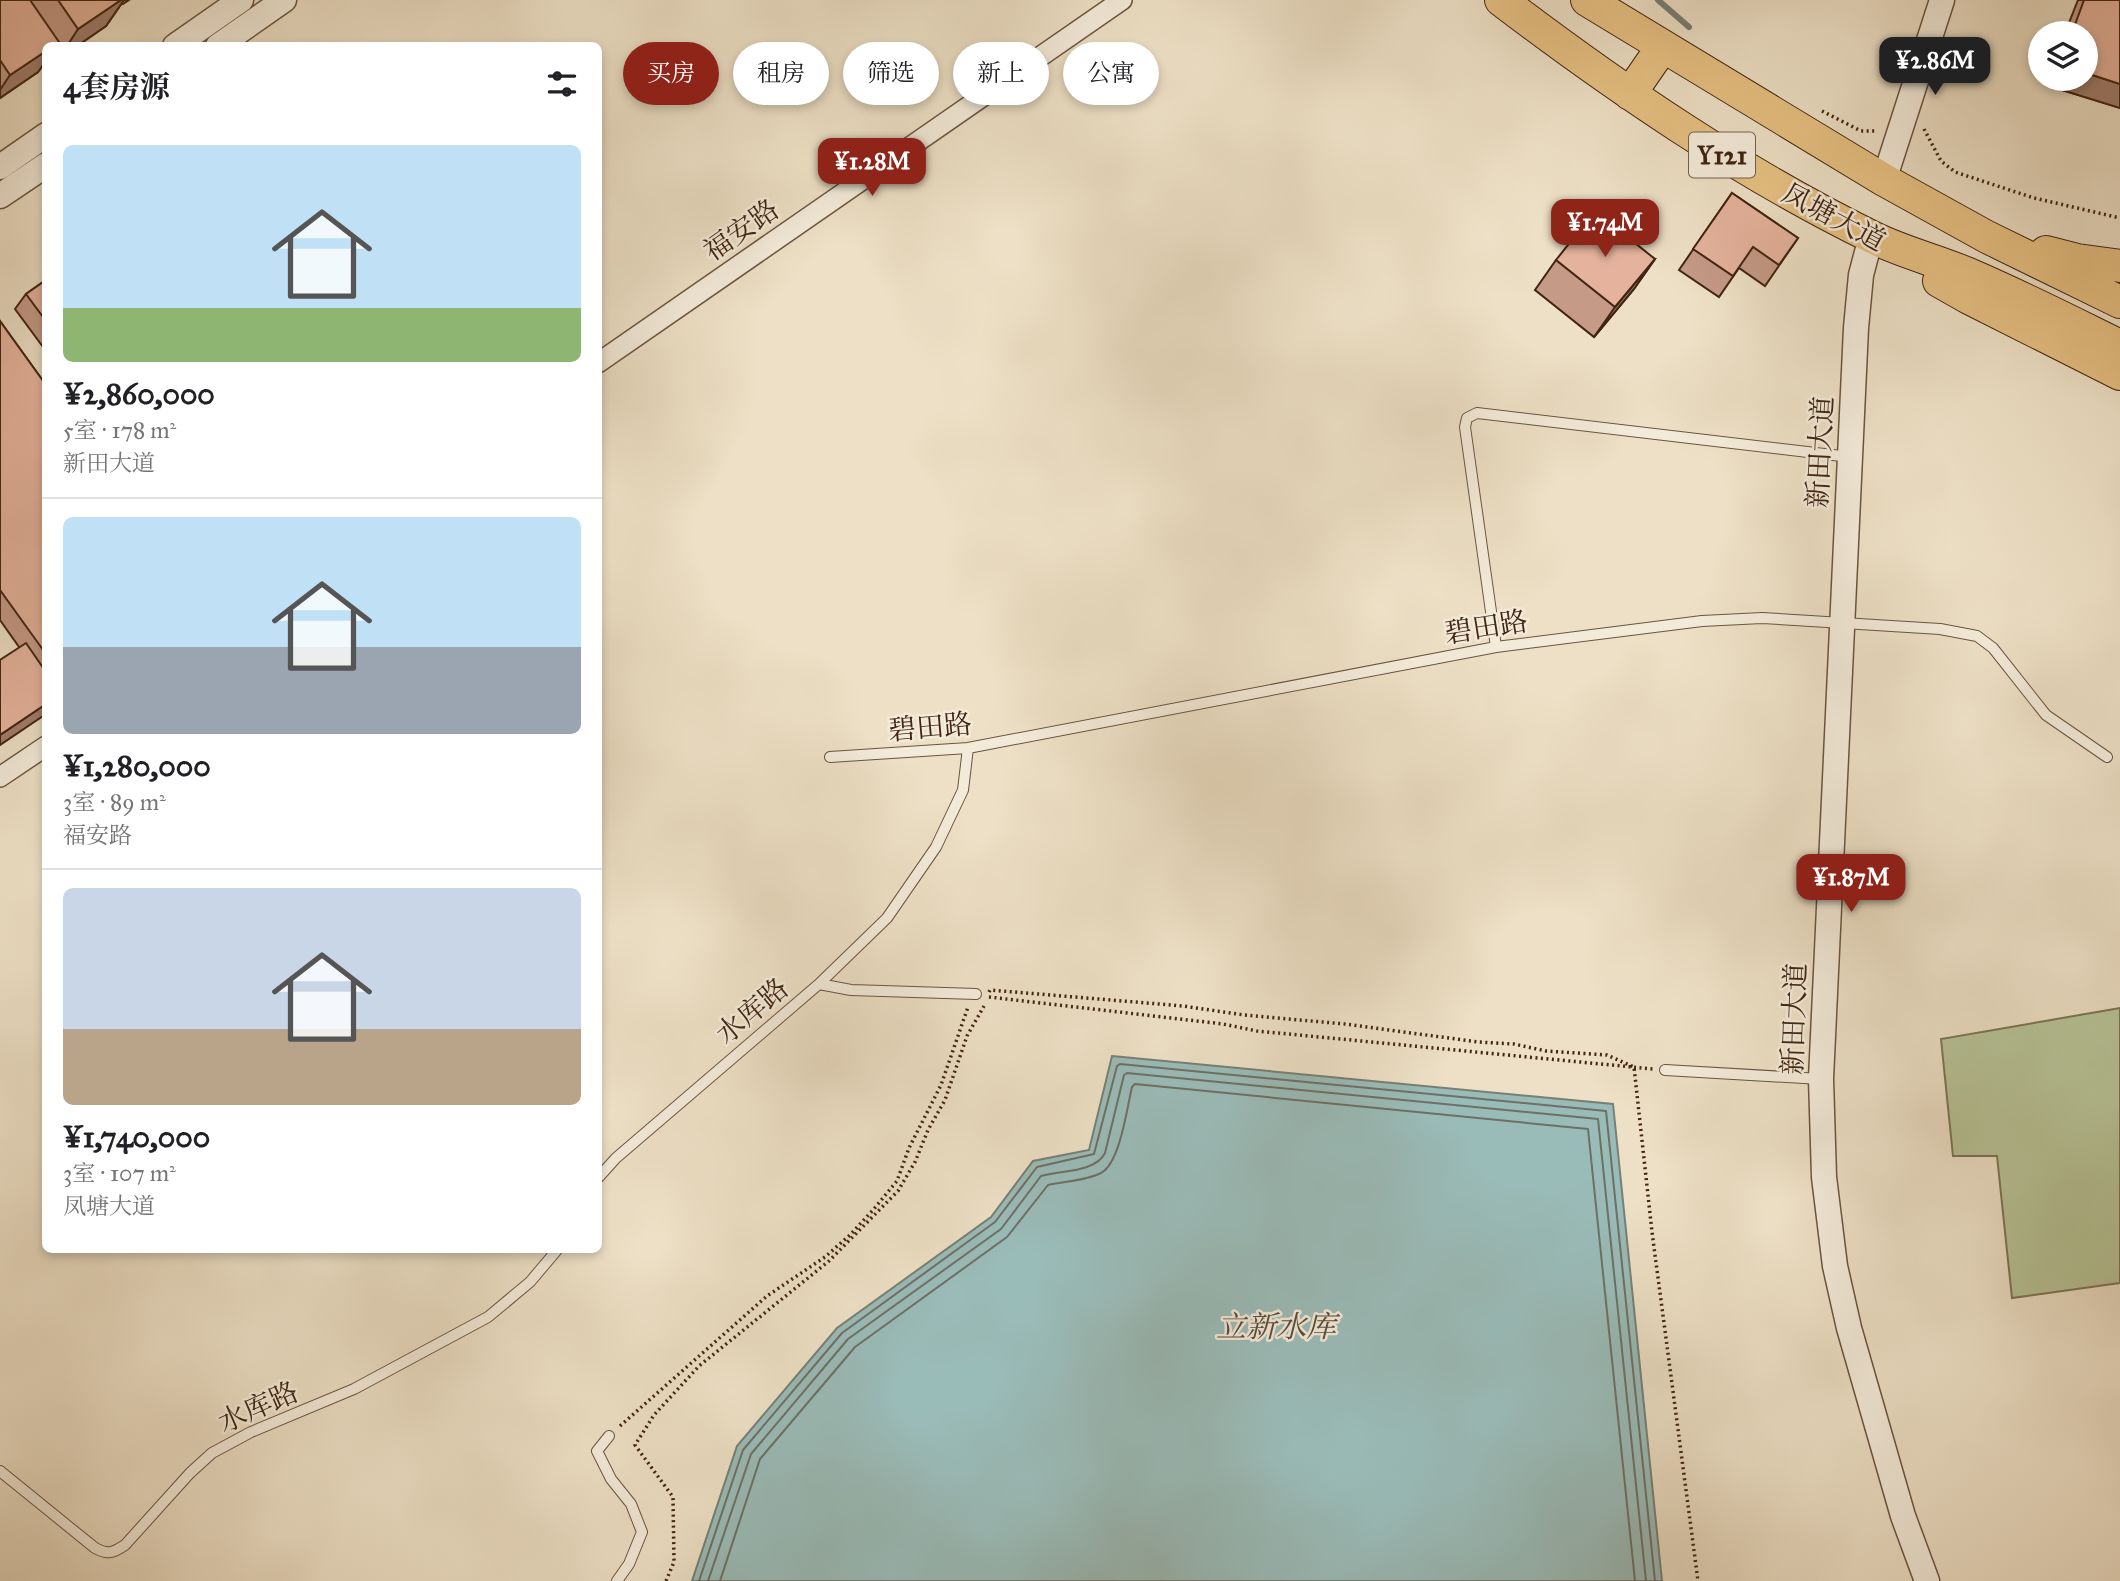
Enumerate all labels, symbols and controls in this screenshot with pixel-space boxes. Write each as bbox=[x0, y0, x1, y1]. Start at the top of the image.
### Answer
map controls bbox=[2028, 21, 2098, 91]
button: layers bbox=[2028, 21, 2098, 91]
pin: ¥2.86M bbox=[1878, 38, 1992, 97]
chip: 买房 bbox=[623, 42, 719, 105]
chip: 租房 bbox=[733, 42, 829, 105]
chip: 筛选 bbox=[843, 42, 939, 105]
chip: 新上 bbox=[953, 42, 1049, 105]
chip: 公寓 bbox=[1063, 42, 1159, 105]
text: ¥2.86M bbox=[1895, 46, 1975, 74]
icon: filters bbox=[543, 65, 581, 103]
text: 4套房源 bbox=[63, 69, 170, 105]
road number: Y121 bbox=[1689, 132, 1755, 178]
pin: ¥1.28M bbox=[815, 138, 929, 198]
text: ¥1.28M bbox=[834, 147, 910, 175]
street label: 凤塘大道 bbox=[1776, 175, 1892, 259]
icon: home bbox=[259, 191, 385, 317]
street label: 福安路 bbox=[697, 192, 785, 268]
pin: ¥1.74M bbox=[1548, 200, 1662, 259]
text: ¥1.74M bbox=[1567, 208, 1643, 236]
text: ¥2,860,000 bbox=[63, 376, 215, 412]
street label: 新田大道 bbox=[1800, 395, 1840, 509]
text: 5室 · 178 m² bbox=[63, 416, 176, 444]
text: 新田大道 bbox=[63, 449, 155, 477]
icon: home bbox=[259, 563, 385, 689]
street label: 碧田路 bbox=[1442, 603, 1530, 651]
street label: 碧田路 bbox=[887, 706, 973, 748]
text: ¥1,280,000 bbox=[63, 748, 211, 784]
text: 3室 · 89 m² bbox=[63, 788, 166, 816]
text: 福安路 bbox=[63, 821, 132, 849]
pin: ¥1.87M bbox=[1794, 855, 1908, 914]
text: ¥1.87M bbox=[1812, 863, 1890, 891]
icon: home bbox=[259, 934, 385, 1060]
street label: 新田大道 bbox=[1775, 962, 1813, 1076]
street label: 水库路 bbox=[709, 971, 795, 1051]
text: ¥1,740,000 bbox=[63, 1119, 210, 1155]
text: 3室 · 107 m² bbox=[63, 1159, 176, 1187]
text: 凤塘大道 bbox=[63, 1192, 155, 1220]
water label: 立新水库 bbox=[1216, 1309, 1341, 1345]
street label: 水库路 bbox=[213, 1374, 303, 1440]

